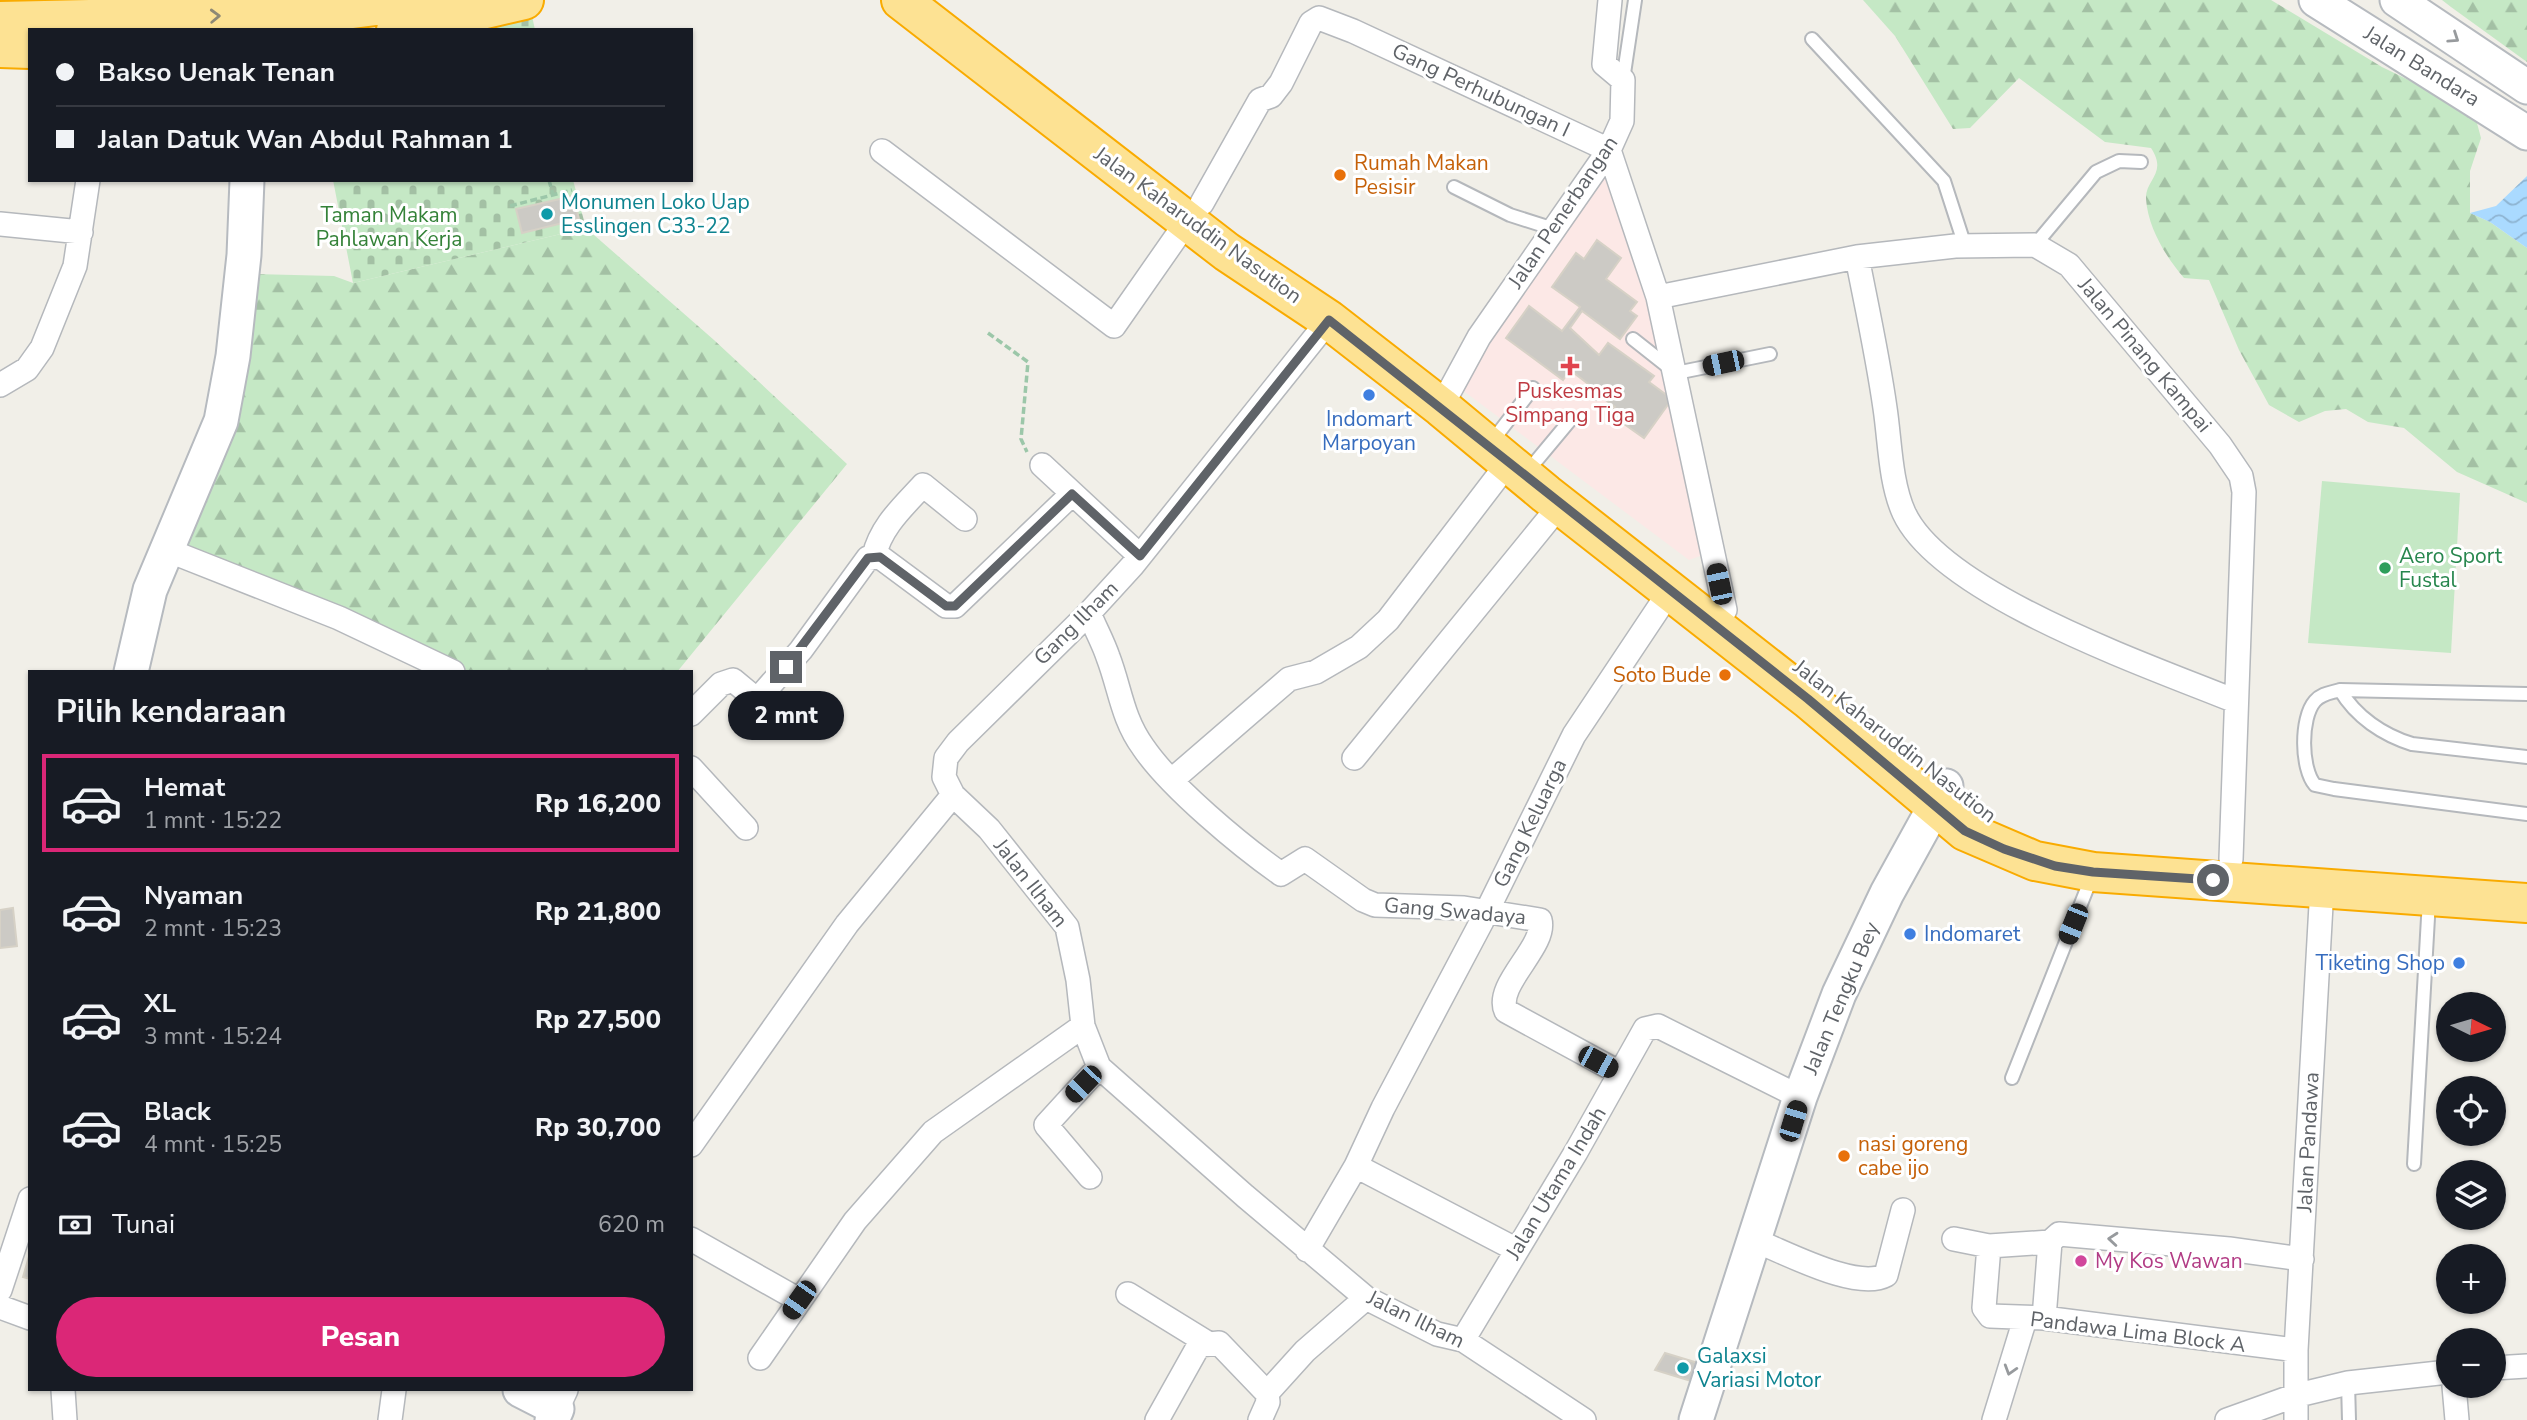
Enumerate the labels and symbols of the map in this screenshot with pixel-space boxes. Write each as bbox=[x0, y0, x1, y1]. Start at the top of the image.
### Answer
one-way arrow bbox=[210, 9, 221, 24]
street label: Jalan Bandara bbox=[2358, 19, 2485, 113]
one-way arrow bbox=[2446, 30, 2459, 42]
street label: Gang Perhubungan I bbox=[1387, 36, 1575, 144]
street label: Jalan Penerbangan bbox=[1501, 130, 1624, 294]
street label: Jalan Kaharuddin Nasution bbox=[1088, 140, 1307, 310]
place label: Rumah Makan Pesisir bbox=[1354, 149, 1489, 201]
marker: Rumah Makan Pesisir bbox=[1332, 167, 1348, 183]
place label: Monumen Loko Uap Esslingen C33-22 bbox=[561, 188, 750, 240]
park label: Taman Makam Pahlawan Kerja bbox=[316, 201, 462, 253]
marker: Monumen Loko Uap Esslingen C33-22 bbox=[539, 206, 555, 222]
street label: Jalan Pinang Kampai bbox=[2071, 271, 2218, 438]
car bbox=[1701, 348, 1746, 378]
marker: Puskesmas Simpang Tiga bbox=[1560, 356, 1580, 376]
place label: Puskesmas Simpang Tiga bbox=[1505, 377, 1635, 429]
marker: Indomart Marpoyan bbox=[1361, 387, 1377, 403]
place label: Indomart Marpoyan bbox=[1322, 405, 1416, 457]
place label: Aero Sport Fustal bbox=[2399, 542, 2503, 594]
marker: Aero Sport Fustal bbox=[2377, 560, 2393, 576]
car bbox=[1705, 561, 1734, 607]
street label: Gang Ilham bbox=[1028, 575, 1124, 671]
route end bbox=[770, 651, 802, 683]
street label: Jalan Kaharuddin Nasution bbox=[1787, 652, 2002, 829]
place label: Soto Bude bbox=[1613, 661, 1711, 689]
marker: Soto Bude bbox=[1717, 667, 1733, 683]
callout: 2 mnt bbox=[728, 692, 844, 740]
street label: Gang Keluarga bbox=[1487, 754, 1573, 892]
street label: Jalan Ilham bbox=[987, 832, 1074, 933]
route start bbox=[2197, 864, 2229, 896]
street label: Gang Swadaya bbox=[1383, 891, 1527, 931]
car bbox=[2056, 901, 2091, 947]
street label: Jalan Tengku Bey bbox=[1796, 917, 1886, 1079]
place label: Indomaret bbox=[1924, 920, 2021, 948]
marker: Indomaret bbox=[1902, 926, 1918, 942]
place label: Tiketing Shop bbox=[2315, 949, 2445, 977]
marker: Tiketing Shop bbox=[2451, 955, 2467, 971]
north arrow bbox=[2436, 992, 2506, 1062]
car bbox=[1575, 1043, 1622, 1081]
car bbox=[1061, 1062, 1106, 1106]
street label: Jalan Pandawa bbox=[2290, 1071, 2326, 1214]
car bbox=[1777, 1098, 1810, 1144]
street label: Jalan Utama Indah bbox=[1499, 1101, 1613, 1265]
place label: nasi goreng cabe ijo bbox=[1858, 1130, 1968, 1182]
marker: nasi goreng cabe ijo bbox=[1836, 1148, 1852, 1164]
one-way arrow bbox=[2107, 1232, 2118, 1247]
place label: My Kos Wawan bbox=[2095, 1247, 2243, 1275]
marker: My Kos Wawan bbox=[2073, 1253, 2089, 1269]
car bbox=[779, 1277, 820, 1323]
street label: Jalan Ilham bbox=[1362, 1283, 1469, 1355]
street label: Pandawa Lima Block A bbox=[2029, 1305, 2247, 1359]
place label: Galaxsi Variasi Motor bbox=[1696, 1342, 1822, 1394]
marker: Galaxsi Variasi Motor bbox=[1675, 1360, 1691, 1376]
one-way arrow bbox=[2003, 1363, 2018, 1375]

